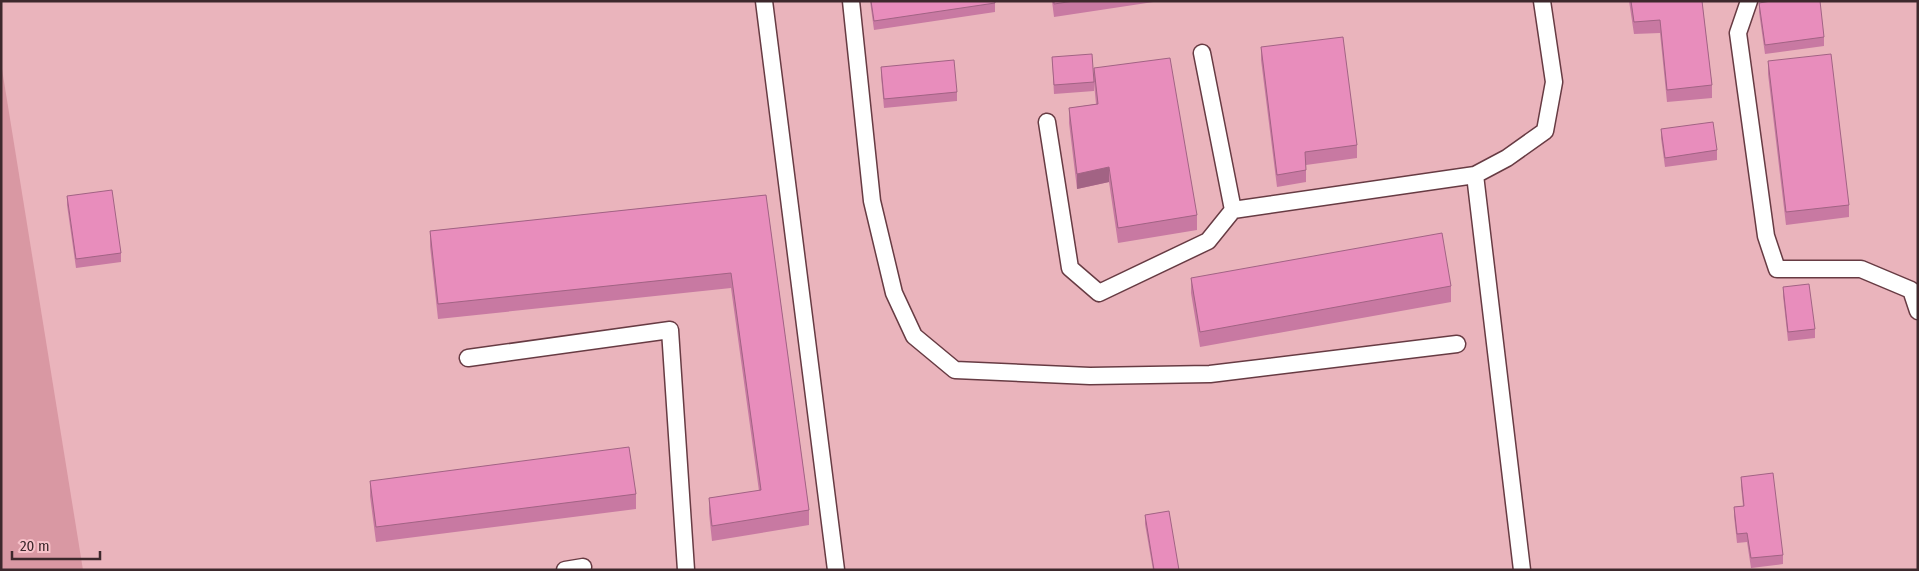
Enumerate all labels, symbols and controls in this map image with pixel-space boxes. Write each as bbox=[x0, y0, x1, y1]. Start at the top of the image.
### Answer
scale bar bbox=[12, 528, 100, 560]
text: 20 m bbox=[20, 537, 50, 555]

